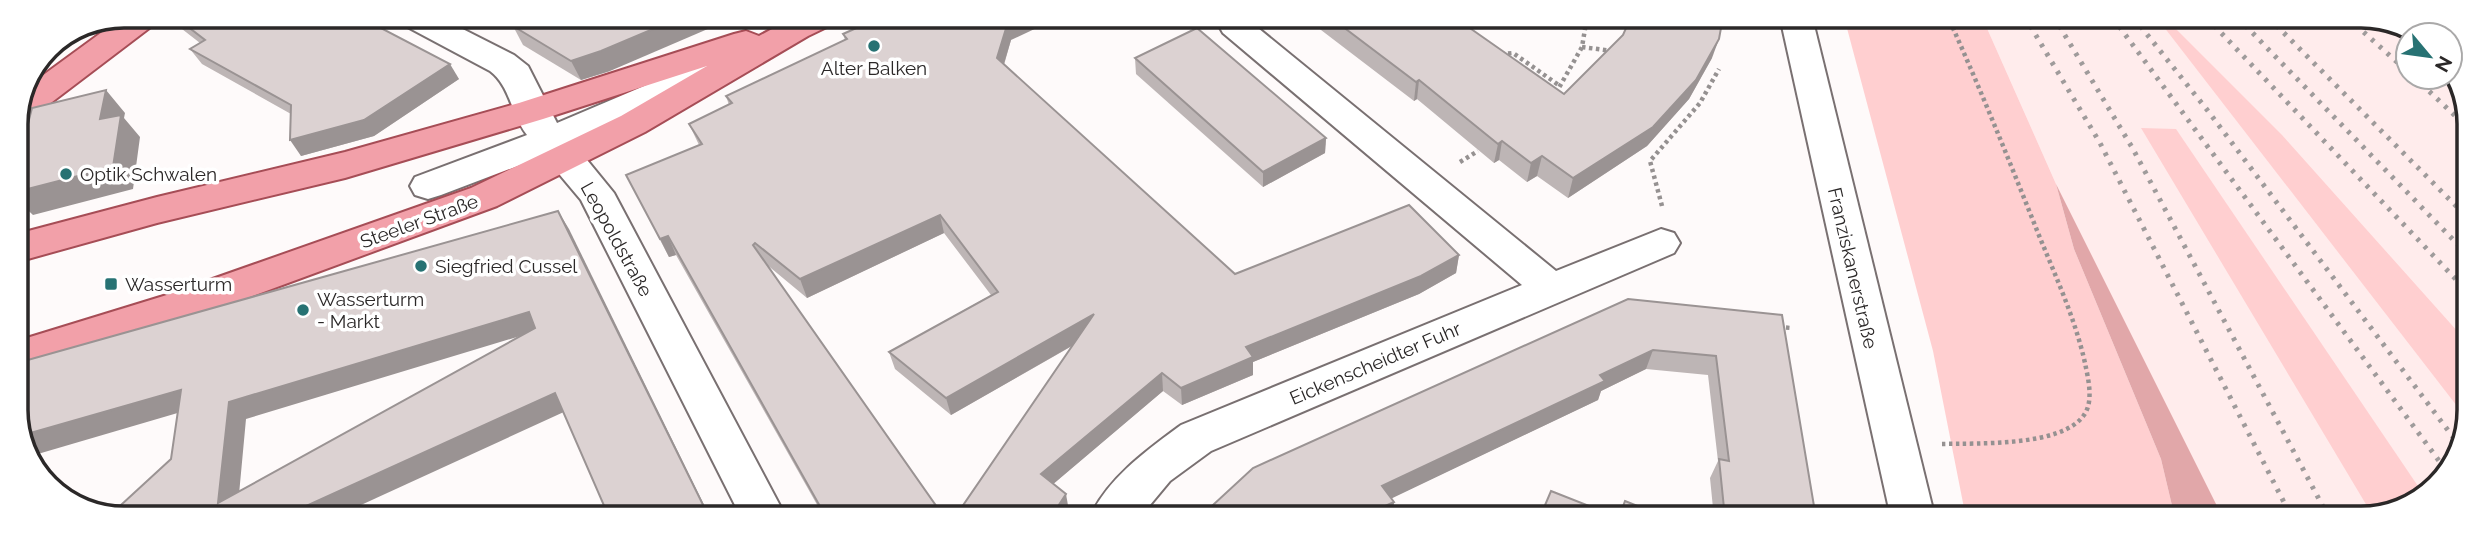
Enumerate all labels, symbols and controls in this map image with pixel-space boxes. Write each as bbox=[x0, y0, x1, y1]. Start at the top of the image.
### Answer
north arrow bbox=[2394, 21, 2464, 91]
marker: Alter Balken bbox=[866, 38, 882, 54]
text: N bbox=[2431, 53, 2457, 76]
place label: Alter Balken bbox=[821, 57, 927, 79]
place label: Optik Schwalen bbox=[80, 163, 217, 185]
marker: Optik Schwalen bbox=[58, 166, 74, 182]
street label: Leopoldstraße bbox=[576, 178, 658, 300]
street label: Franziskanerstraße bbox=[1824, 185, 1882, 351]
street label: Steeler Straße bbox=[357, 190, 481, 252]
place label: Siegfried Cussel bbox=[435, 255, 578, 277]
marker: Siegfried Cussel bbox=[413, 258, 429, 274]
place label: Wasserturm bbox=[125, 273, 232, 295]
marker: Wasserturm bbox=[103, 276, 119, 292]
place label: Wasserturm - Markt bbox=[317, 288, 424, 332]
marker: Wasserturm - Markt bbox=[295, 302, 311, 318]
street label: Eickenscheidter Fuhr bbox=[1286, 317, 1464, 409]

